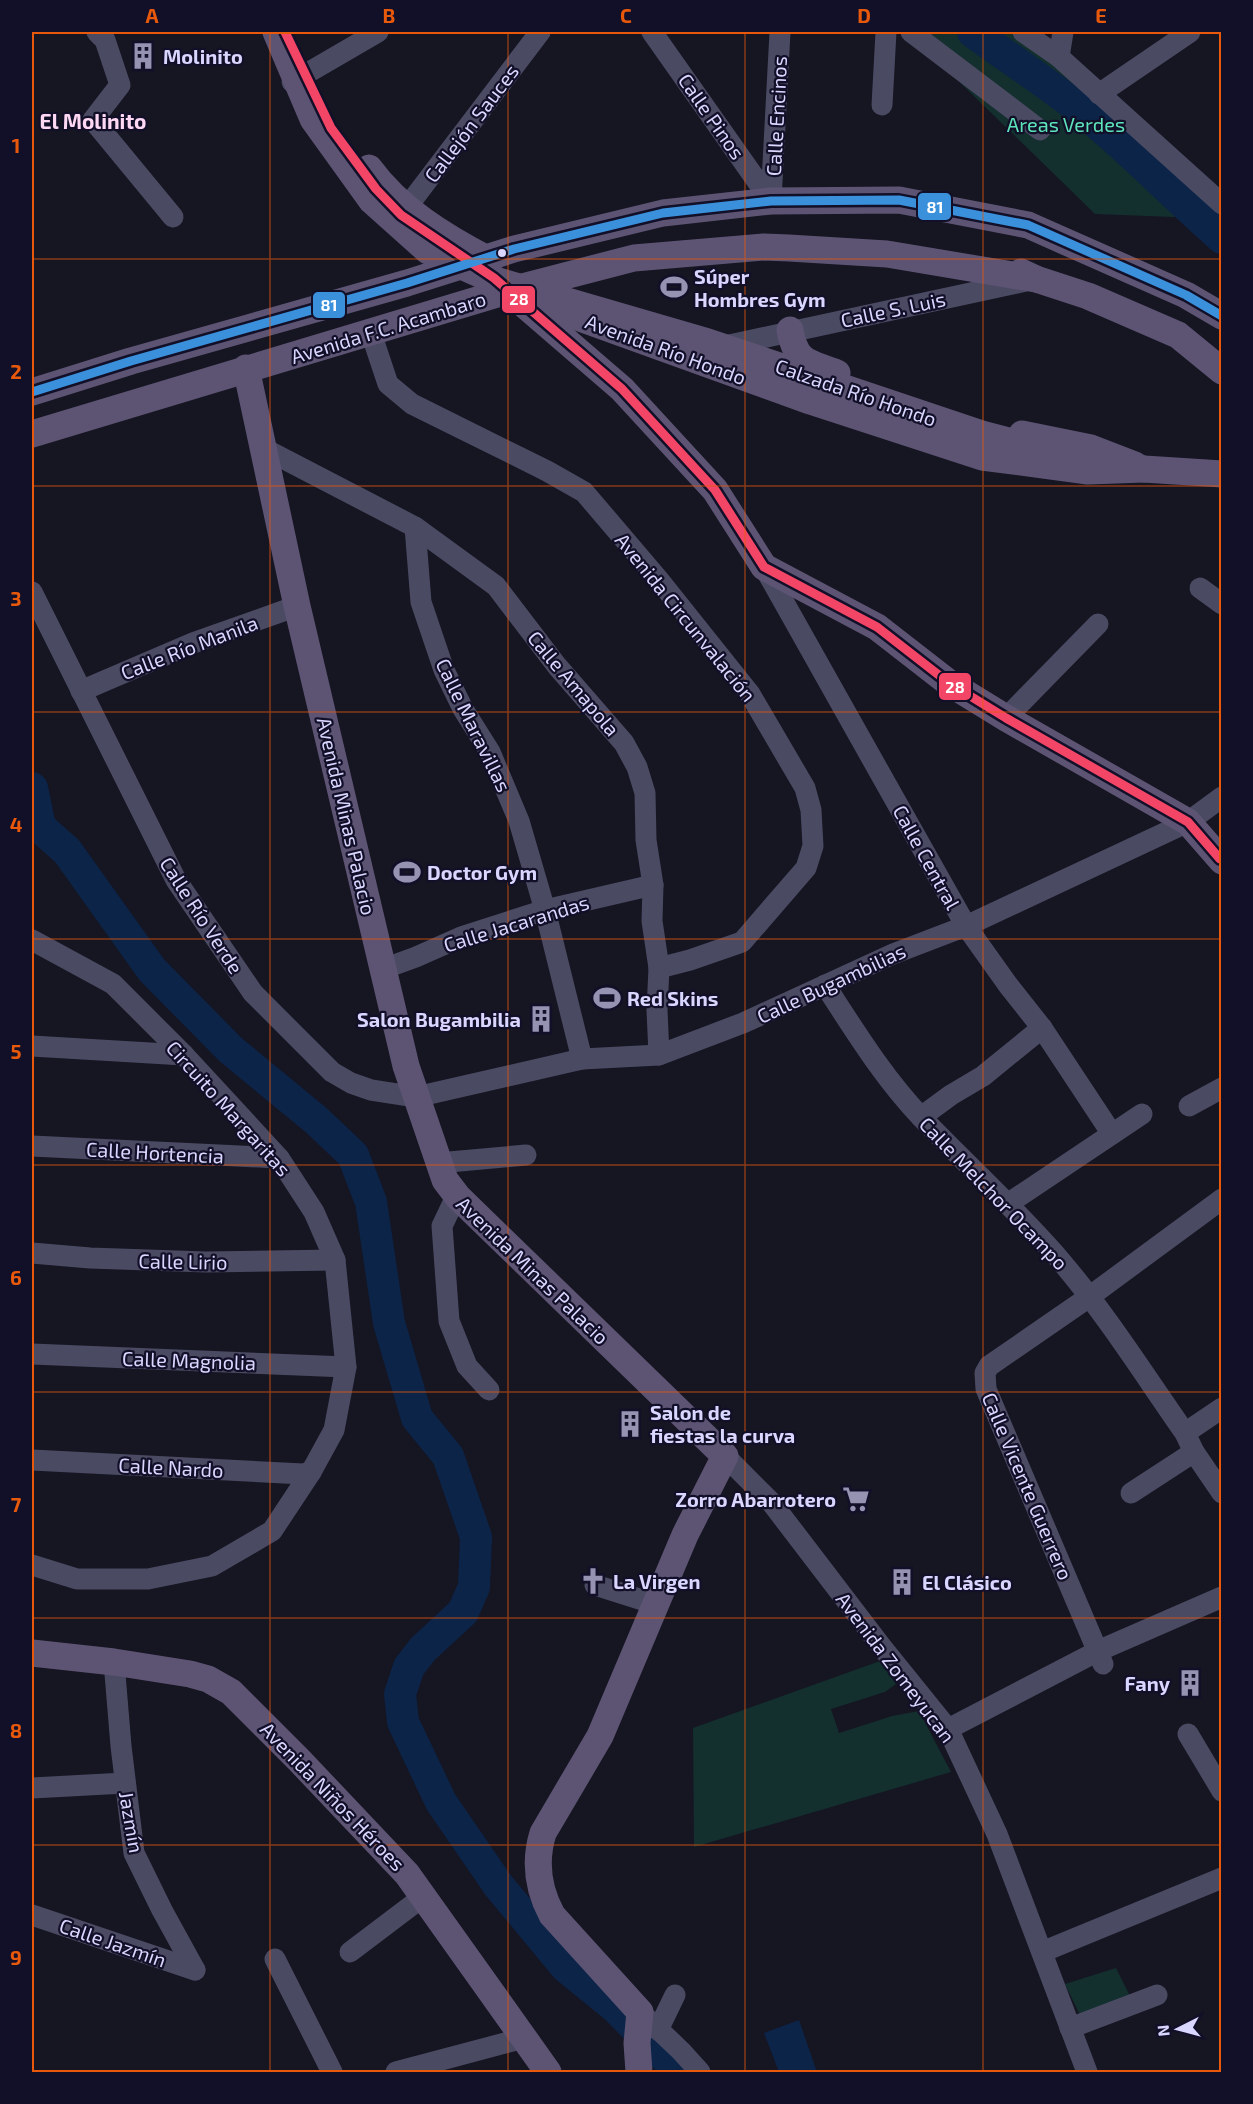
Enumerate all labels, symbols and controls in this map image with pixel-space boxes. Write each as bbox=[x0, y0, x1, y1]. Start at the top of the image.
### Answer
text: A bbox=[145, 3, 159, 27]
text: B bbox=[383, 3, 395, 27]
text: C bbox=[620, 3, 632, 27]
text: D bbox=[857, 3, 871, 27]
text: E bbox=[1095, 3, 1107, 27]
building icon: Molinito bbox=[128, 41, 158, 71]
place label: Molinito bbox=[163, 44, 243, 68]
street label: Calle Encinos bbox=[761, 55, 791, 177]
street label: Callejón Sauces bbox=[419, 59, 523, 187]
street label: Calle Pinos bbox=[674, 68, 750, 164]
district label: El Molinito bbox=[40, 108, 146, 133]
park label: Areas Verdes bbox=[1007, 112, 1125, 136]
text: 1 bbox=[12, 133, 20, 157]
line badge: 81 bbox=[917, 192, 952, 221]
text: 81 bbox=[927, 197, 943, 216]
unlabelled marker bbox=[496, 247, 508, 259]
place label: Súper Hombres Gym bbox=[694, 264, 826, 312]
sports icon: Súper Hombres Gym bbox=[659, 272, 689, 302]
line badge: 28 bbox=[501, 285, 536, 314]
street label: Avenida F.C. Acambaro bbox=[288, 286, 488, 368]
street label: Calle S. Luis bbox=[838, 286, 948, 332]
text: 28 bbox=[509, 289, 529, 308]
line badge: 81 bbox=[312, 291, 346, 319]
text: 81 bbox=[321, 295, 337, 314]
street label: Avenida Río Hondo bbox=[582, 309, 750, 389]
street label: Calzada Río Hondo bbox=[772, 353, 940, 431]
text: 2 bbox=[10, 359, 22, 383]
street label: Avenida Circunvalación bbox=[611, 528, 761, 706]
text: 3 bbox=[10, 586, 22, 610]
street label: Calle Río Manila bbox=[117, 610, 261, 684]
street label: Calle Amapola bbox=[523, 626, 625, 740]
street label: Calle Maravillas bbox=[431, 654, 517, 796]
line badge: 28 bbox=[938, 672, 972, 701]
text: 28 bbox=[945, 677, 965, 696]
street label: Avenida Minas Palacio bbox=[313, 715, 381, 917]
street label: Calle Central bbox=[888, 801, 966, 914]
text: 4 bbox=[10, 812, 23, 836]
street label: Calle Río Verde bbox=[155, 852, 249, 978]
sports icon: Doctor Gym bbox=[392, 857, 422, 887]
place label: Doctor Gym bbox=[427, 860, 537, 885]
street label: Calle Jacarandas bbox=[440, 889, 592, 957]
street label: Calle Bugambilias bbox=[753, 938, 909, 1028]
sports icon: Red Skins bbox=[592, 983, 622, 1013]
place label: Red Skins bbox=[627, 986, 718, 1010]
building icon: Salon Bugambilia bbox=[526, 1004, 556, 1034]
place label: Salon Bugambilia bbox=[357, 1007, 521, 1031]
street label: Circuito Margaritas bbox=[162, 1035, 296, 1181]
text: 5 bbox=[10, 1039, 22, 1063]
street label: Calle Melchor Ocampo bbox=[915, 1112, 1073, 1274]
street label: Calle Hortencia bbox=[86, 1136, 224, 1168]
street label: Avenida Minas Palacio bbox=[452, 1191, 614, 1349]
street label: Calle Lirio bbox=[138, 1248, 228, 1274]
text: 6 bbox=[10, 1265, 22, 1289]
street label: Calle Magnolia bbox=[122, 1346, 256, 1374]
street label: Calle Vicente Guerrero bbox=[978, 1389, 1078, 1583]
place label: Salon de fiestas la curva bbox=[650, 1400, 795, 1447]
building icon: Salon de fiestas la curva bbox=[615, 1409, 645, 1439]
street label: Calle Nardo bbox=[118, 1452, 224, 1482]
supermarket icon: Zorro Abarrotero bbox=[841, 1484, 871, 1514]
place label: Zorro Abarrotero bbox=[675, 1487, 836, 1511]
text: 7 bbox=[11, 1492, 22, 1516]
church icon: La Virgen bbox=[578, 1566, 608, 1596]
building icon: El Clásico bbox=[887, 1567, 917, 1597]
place label: La Virgen bbox=[613, 1569, 701, 1593]
place label: El Clásico bbox=[922, 1570, 1012, 1594]
street label: Avenida Zomeyucan bbox=[832, 1587, 960, 1747]
building icon: Fany bbox=[1175, 1668, 1205, 1698]
place label: Fany bbox=[1125, 1671, 1171, 1696]
street label: Avenida Niños Héroes bbox=[256, 1717, 410, 1875]
text: 8 bbox=[10, 1718, 22, 1742]
street label: Jazmín bbox=[115, 1789, 149, 1855]
street label: Calle Jazmín bbox=[57, 1913, 169, 1971]
text: 9 bbox=[10, 1945, 22, 1969]
north arrow bbox=[1148, 1999, 1208, 2059]
text: N bbox=[1153, 2024, 1173, 2037]

